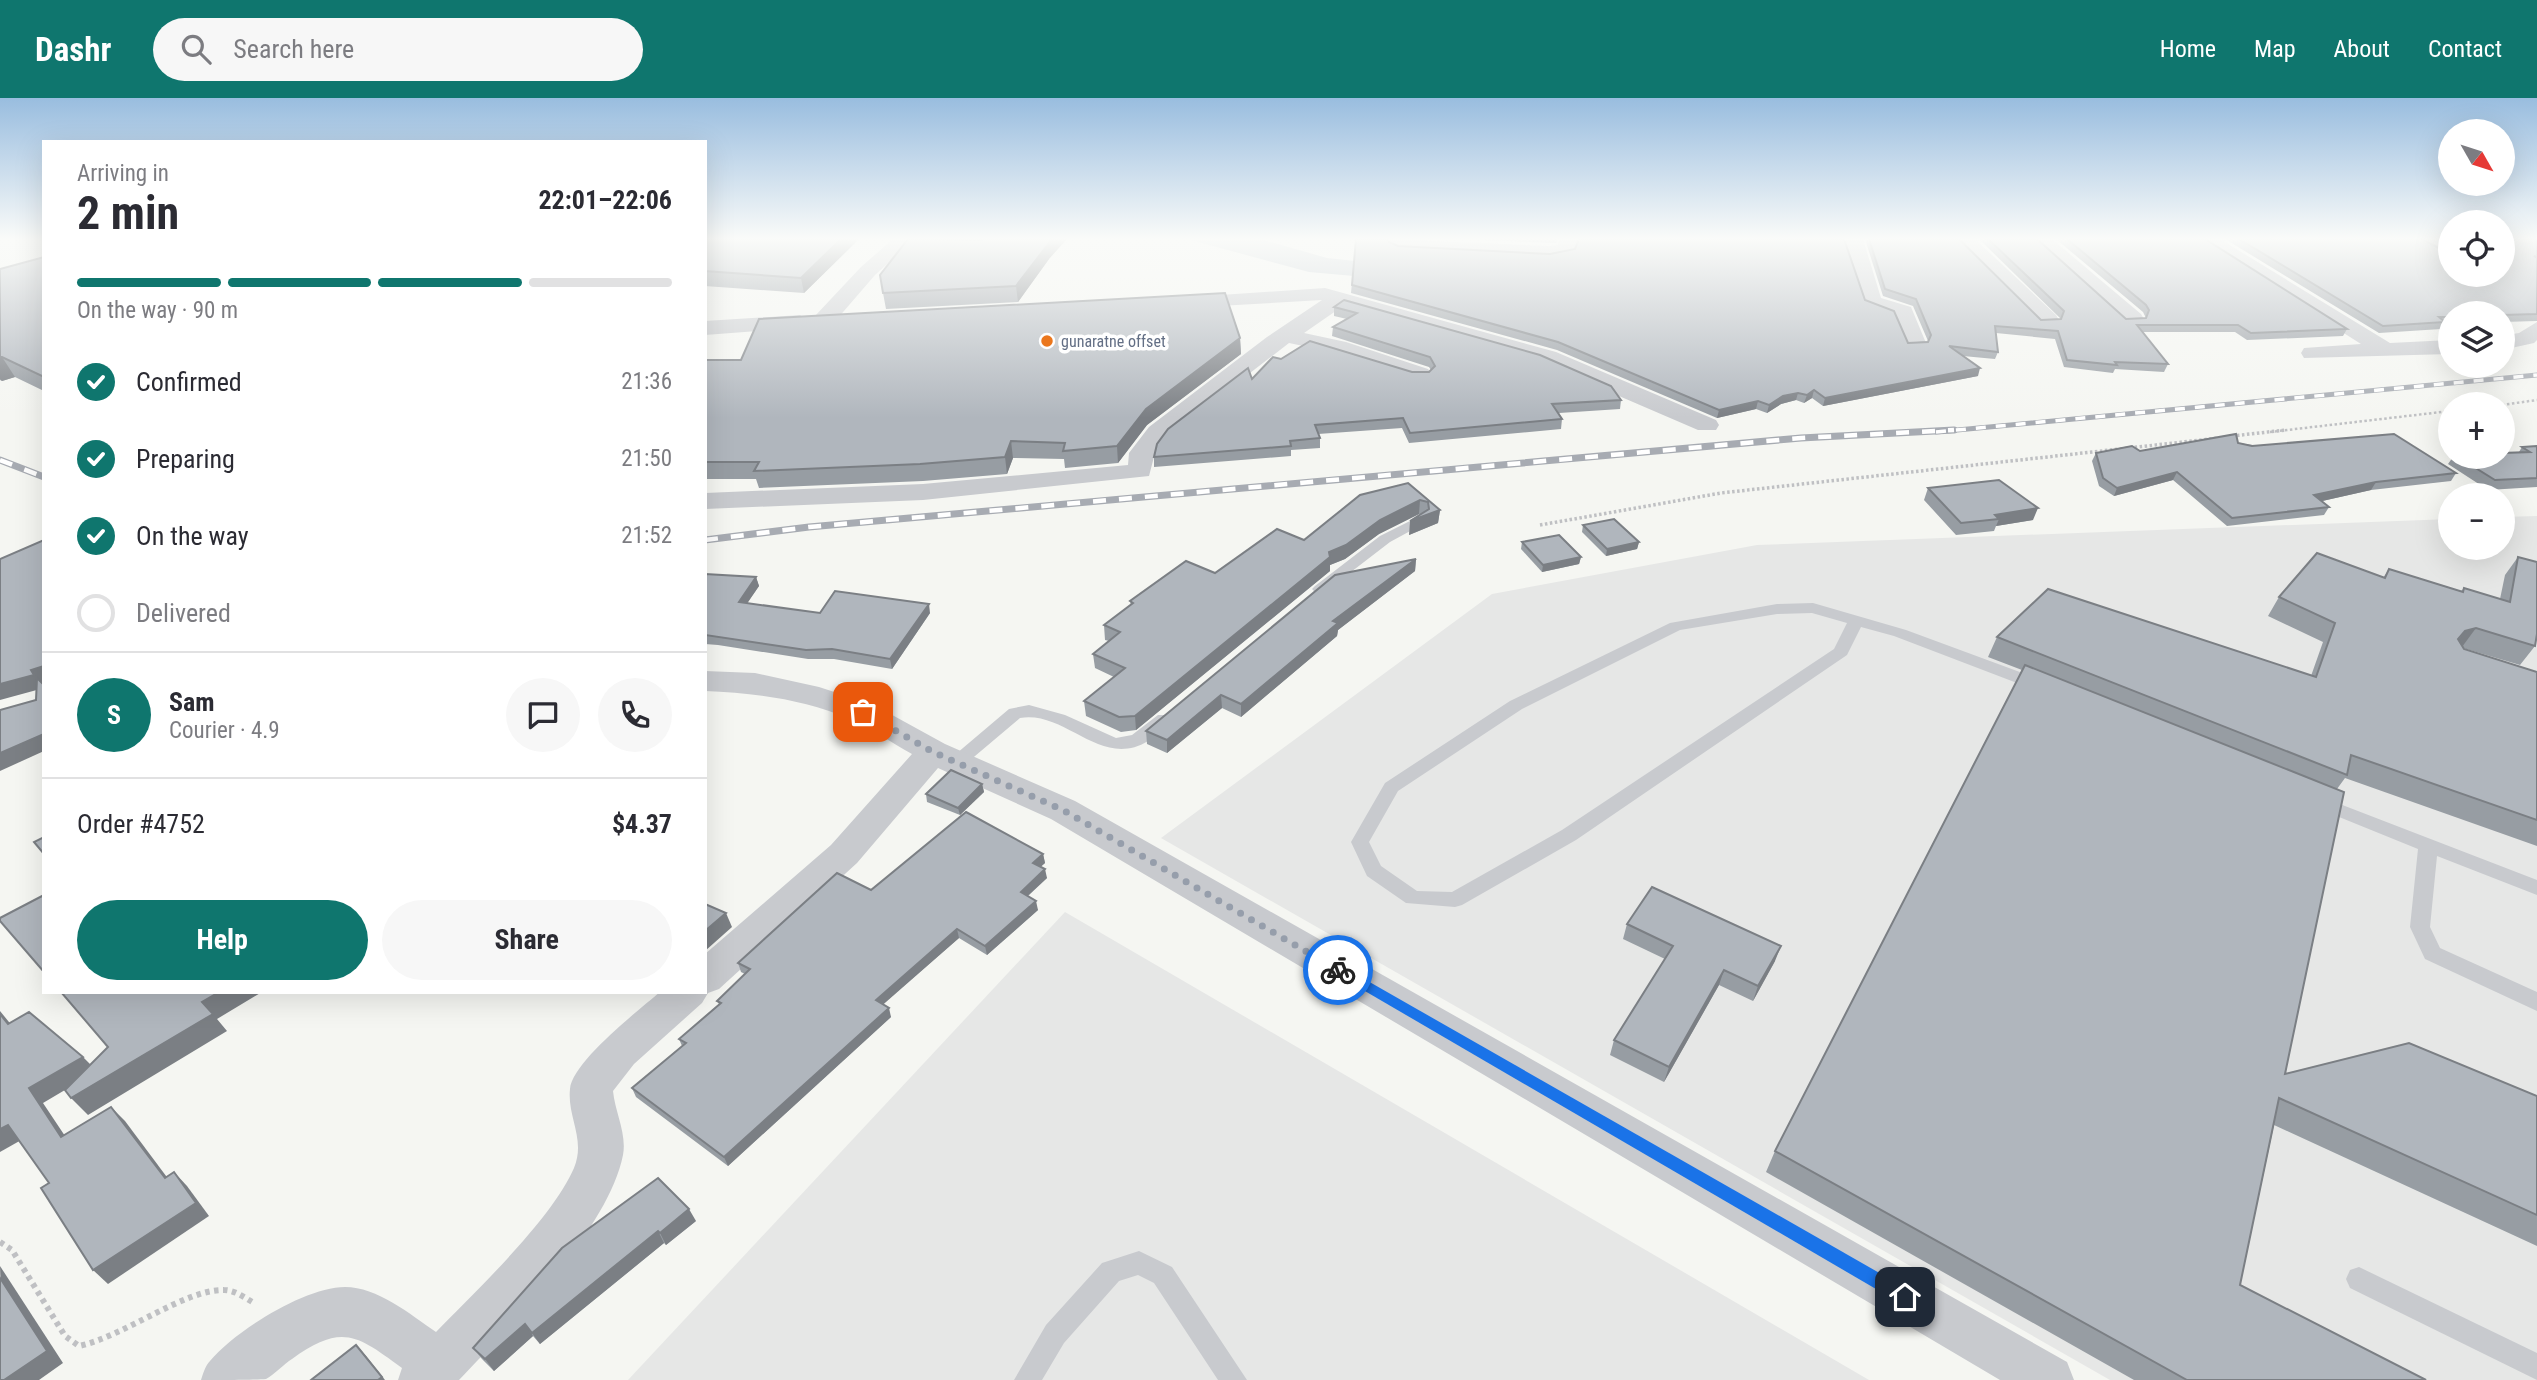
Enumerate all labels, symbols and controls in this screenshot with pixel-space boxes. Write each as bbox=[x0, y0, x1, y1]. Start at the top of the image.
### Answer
search box bbox=[153, 18, 643, 81]
text: Dashr bbox=[35, 30, 111, 69]
icon: search bbox=[177, 30, 215, 68]
text: Search here bbox=[233, 34, 354, 64]
text: Home bbox=[2160, 35, 2216, 63]
text: Map bbox=[2254, 35, 2296, 63]
text: About bbox=[2334, 35, 2390, 63]
text: Contact bbox=[2428, 35, 2502, 63]
north arrow bbox=[2438, 119, 2515, 196]
map controls bbox=[2438, 119, 2515, 560]
text: Arriving in bbox=[77, 160, 169, 187]
text: 22:01–22:06 bbox=[538, 185, 672, 215]
text: 2 min bbox=[77, 186, 179, 240]
button: locate bbox=[2438, 210, 2515, 287]
text: On the way · 90 m bbox=[77, 297, 238, 324]
button: layers bbox=[2438, 301, 2515, 378]
place label: gunaratne offset bbox=[1061, 332, 1166, 351]
marker: gunaratne offset bbox=[1039, 333, 1055, 349]
icon: check bbox=[77, 363, 115, 401]
text: Confirmed bbox=[136, 367, 242, 397]
text: 21:36 bbox=[621, 368, 672, 395]
button: + bbox=[2438, 392, 2515, 469]
icon: check bbox=[77, 440, 115, 478]
text: Preparing bbox=[136, 444, 235, 474]
text: 21:50 bbox=[621, 445, 672, 472]
button: − bbox=[2438, 483, 2515, 560]
icon: check bbox=[77, 517, 115, 555]
text: On the way bbox=[136, 521, 249, 551]
text: 21:52 bbox=[621, 522, 672, 549]
text: Delivered bbox=[136, 598, 231, 628]
button: chat bbox=[506, 678, 580, 752]
button: phone bbox=[598, 678, 672, 752]
pin bbox=[833, 682, 893, 742]
text: Sam bbox=[169, 687, 215, 717]
icon: bag bbox=[844, 693, 882, 731]
text: S bbox=[107, 700, 121, 730]
text: Courier · 4.9 bbox=[169, 717, 280, 744]
text: Order #4752 bbox=[77, 809, 205, 839]
text: $4.37 bbox=[612, 809, 672, 839]
button: Help bbox=[77, 900, 368, 980]
button: Share bbox=[382, 900, 672, 980]
courier bbox=[1303, 935, 1373, 1005]
icon: bike bbox=[1319, 951, 1357, 989]
pin bbox=[1875, 1267, 1935, 1327]
icon: home bbox=[1886, 1278, 1924, 1316]

